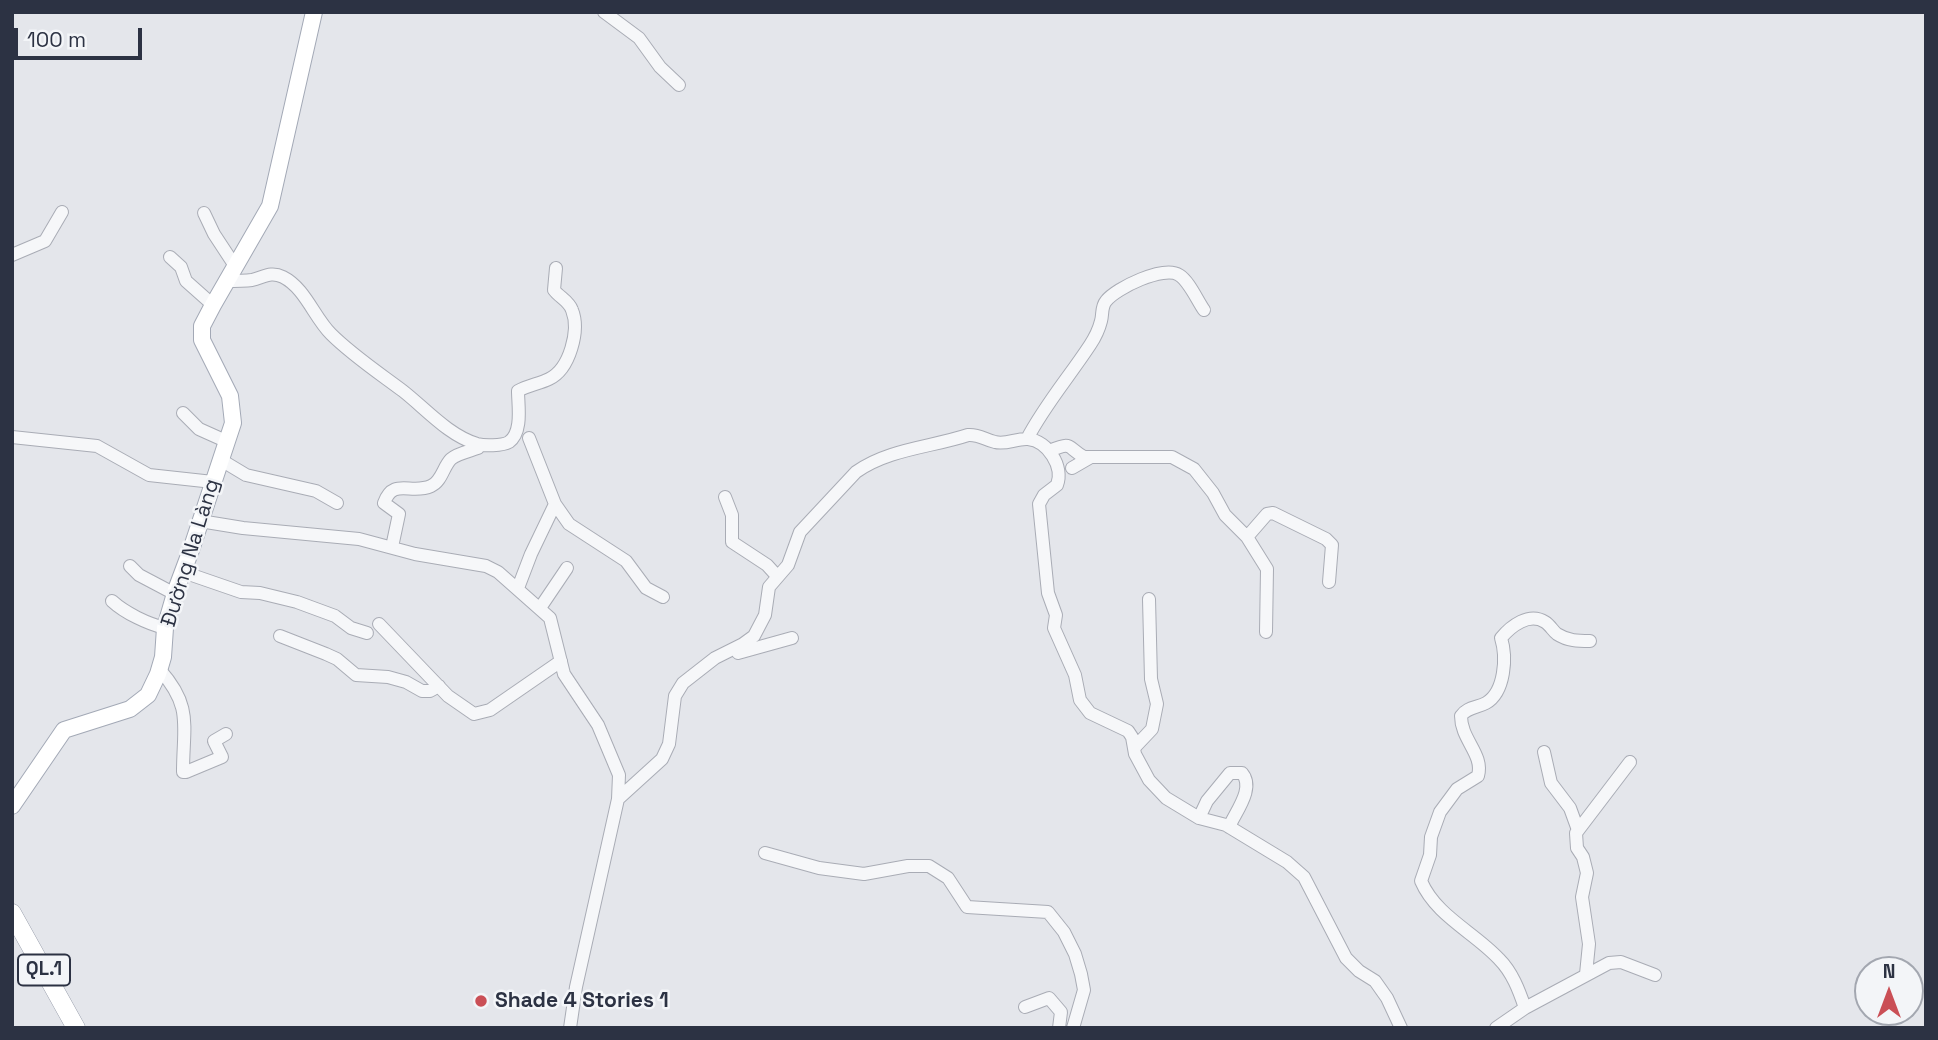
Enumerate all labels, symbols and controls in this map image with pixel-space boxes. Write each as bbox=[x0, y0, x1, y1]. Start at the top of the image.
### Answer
scale bar bbox=[18, 14, 145, 58]
text: 100 m bbox=[27, 26, 86, 53]
street label: Đường Na Làng bbox=[157, 476, 225, 630]
road number: QL.1 bbox=[18, 954, 70, 986]
north arrow bbox=[1854, 956, 1924, 1026]
text: N bbox=[1883, 959, 1895, 984]
place label: Shade 4 Stories 1 bbox=[495, 988, 669, 1014]
marker: Shade 4 Stories 1 bbox=[473, 993, 489, 1009]

